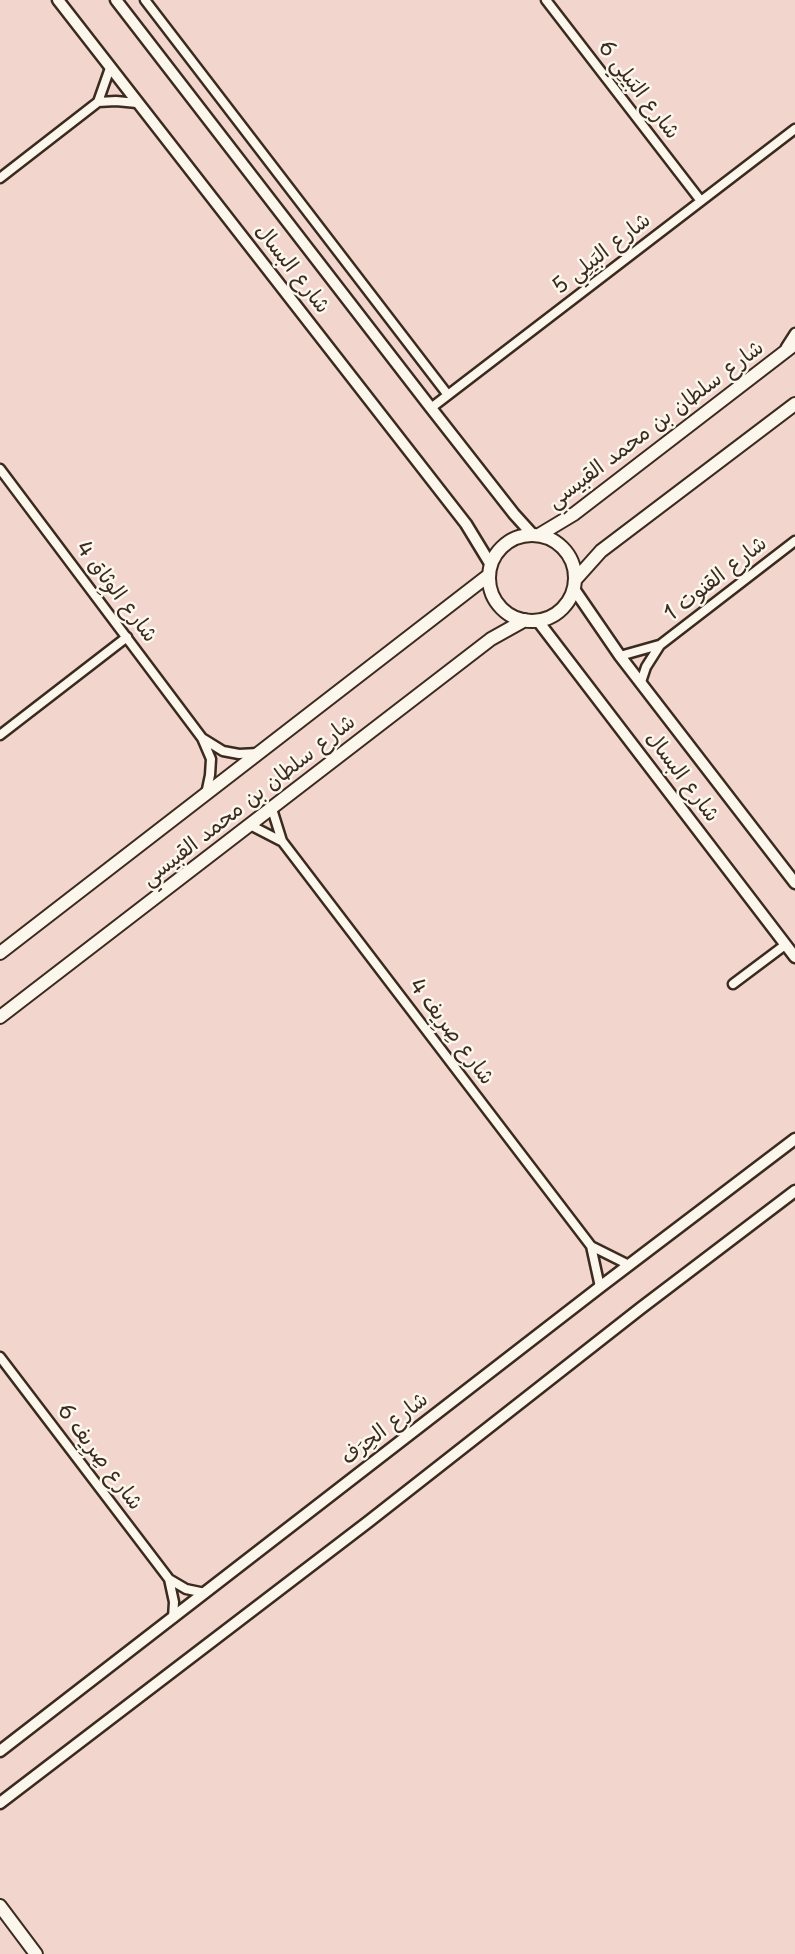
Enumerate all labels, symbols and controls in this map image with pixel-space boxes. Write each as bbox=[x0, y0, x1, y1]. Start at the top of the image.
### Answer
street label: شارع البَيلِي 6 bbox=[592, 35, 684, 145]
street label: شارع البَيلِي 5 bbox=[548, 208, 656, 300]
street label: شارع البسال bbox=[249, 219, 335, 319]
street label: شارع سلطان بن محمد القبيسي bbox=[543, 335, 769, 515]
street label: شارع القنوت 1 bbox=[660, 531, 772, 627]
street label: شارع الوِثاق 4 bbox=[70, 537, 162, 647]
street label: شارع سلطان بن محمد القبيسي bbox=[137, 710, 361, 892]
street label: شارع البسال bbox=[640, 727, 724, 827]
street label: شارع صِرِيف 4 bbox=[403, 974, 499, 1090]
street label: شارع الحِرَف bbox=[337, 1387, 433, 1471]
street label: شارع صِرِيف 6 bbox=[51, 1399, 147, 1515]

